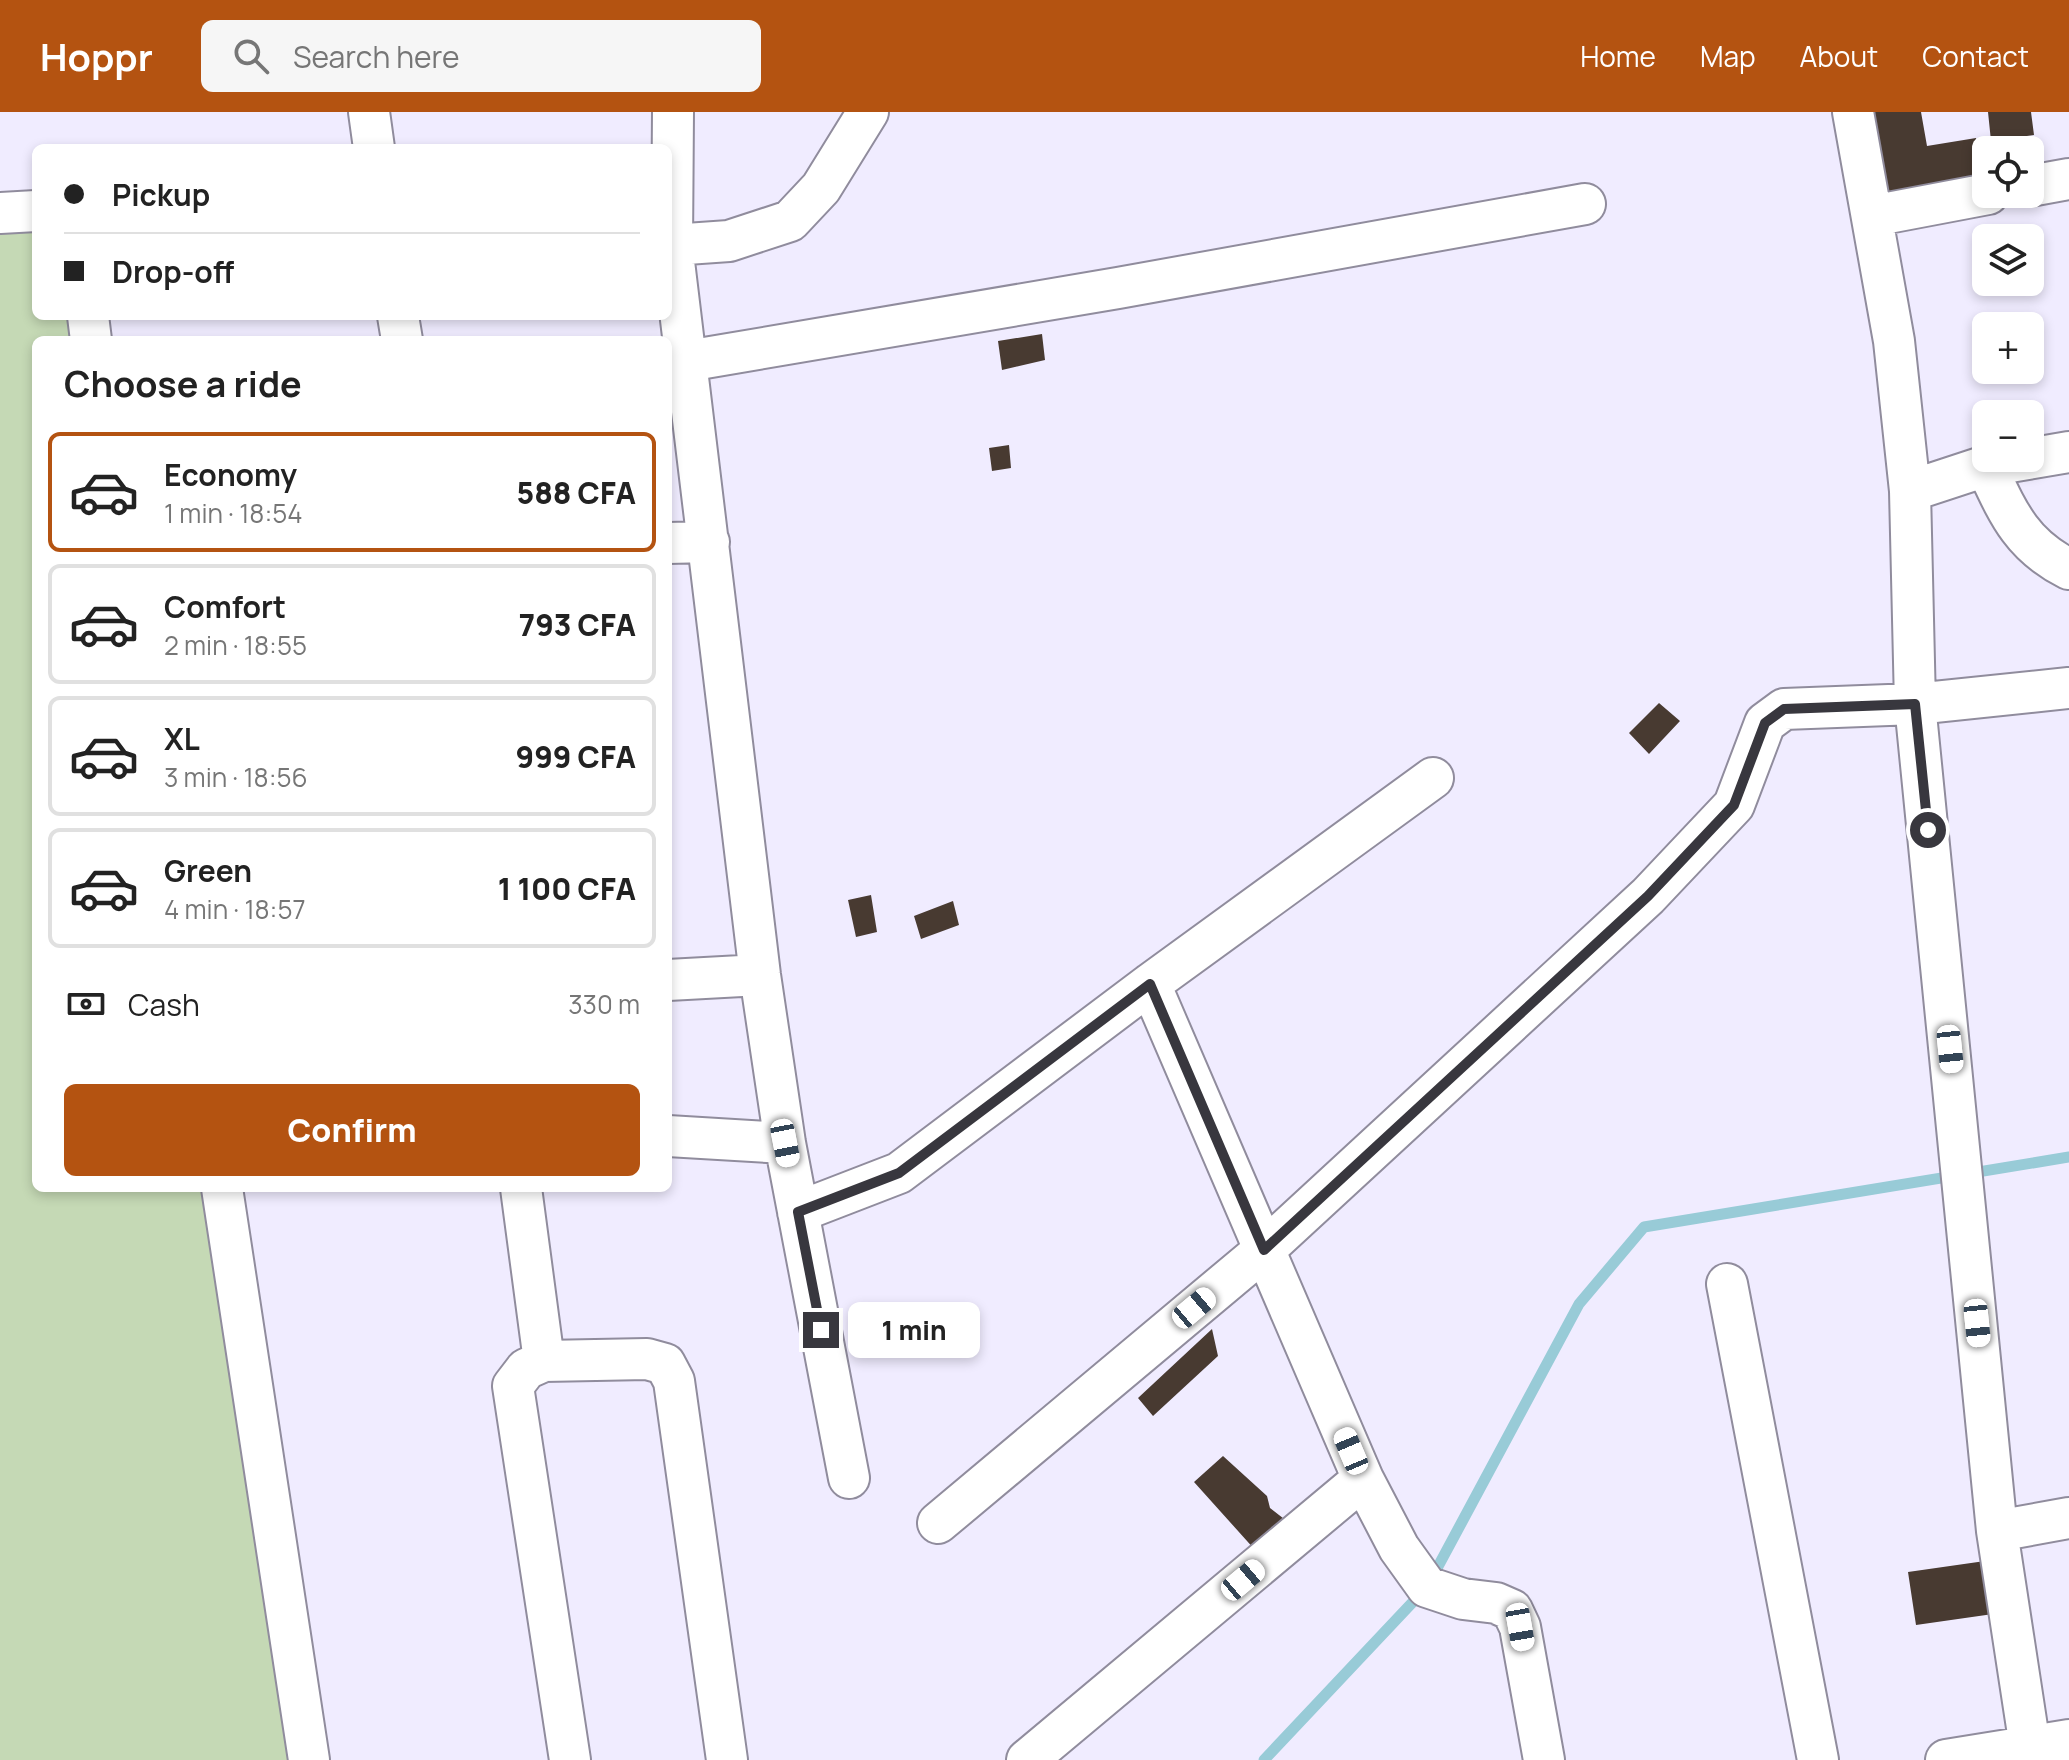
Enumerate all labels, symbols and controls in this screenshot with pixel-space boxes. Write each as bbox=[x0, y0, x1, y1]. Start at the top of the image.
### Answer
search box bbox=[201, 20, 761, 92]
text: Hoppr bbox=[40, 30, 153, 82]
icon: search bbox=[229, 34, 273, 78]
text: Search here bbox=[293, 36, 460, 77]
text: Home bbox=[1580, 37, 1656, 75]
text: Map bbox=[1700, 37, 1756, 75]
text: About bbox=[1800, 37, 1878, 75]
text: Contact bbox=[1922, 37, 2029, 75]
map controls bbox=[1972, 136, 2044, 472]
button: locate bbox=[1972, 136, 2044, 208]
text: Pickup bbox=[112, 174, 210, 215]
button: layers bbox=[1972, 224, 2044, 296]
text: Drop-off bbox=[112, 251, 234, 292]
button: + bbox=[1972, 312, 2044, 384]
text: Choose a ride bbox=[64, 359, 302, 408]
button: − bbox=[1972, 400, 2044, 472]
text: Economy bbox=[164, 454, 297, 495]
icon: car bbox=[68, 456, 140, 528]
text: 588 CFA bbox=[516, 472, 636, 513]
text: 1 min · 18:54 bbox=[164, 495, 303, 531]
text: Comfort bbox=[164, 586, 286, 627]
icon: car bbox=[68, 588, 140, 660]
text: 793 CFA bbox=[519, 604, 636, 645]
text: 2 min · 18:55 bbox=[164, 627, 307, 663]
text: XL bbox=[164, 718, 200, 759]
icon: car bbox=[68, 720, 140, 792]
text: 999 CFA bbox=[516, 736, 636, 777]
text: 3 min · 18:56 bbox=[164, 759, 308, 795]
route start bbox=[1910, 812, 1946, 848]
text: Green bbox=[164, 850, 252, 891]
icon: car bbox=[68, 852, 140, 924]
text: 1 100 CFA bbox=[498, 868, 636, 909]
text: 4 min · 18:57 bbox=[164, 891, 305, 927]
icon: cash bbox=[64, 982, 108, 1026]
text: Cash bbox=[128, 984, 200, 1025]
text: 330 m bbox=[568, 986, 640, 1022]
car bbox=[1936, 1024, 1964, 1074]
button: Confirm bbox=[64, 1084, 640, 1176]
car bbox=[769, 1117, 801, 1169]
car bbox=[1168, 1283, 1220, 1333]
car bbox=[1963, 1298, 1991, 1348]
callout: 1 min bbox=[849, 1302, 981, 1358]
route end bbox=[803, 1312, 839, 1348]
text: 1 min bbox=[881, 1312, 947, 1348]
car bbox=[1331, 1424, 1371, 1478]
car bbox=[1217, 1555, 1269, 1605]
car bbox=[1504, 1601, 1536, 1653]

